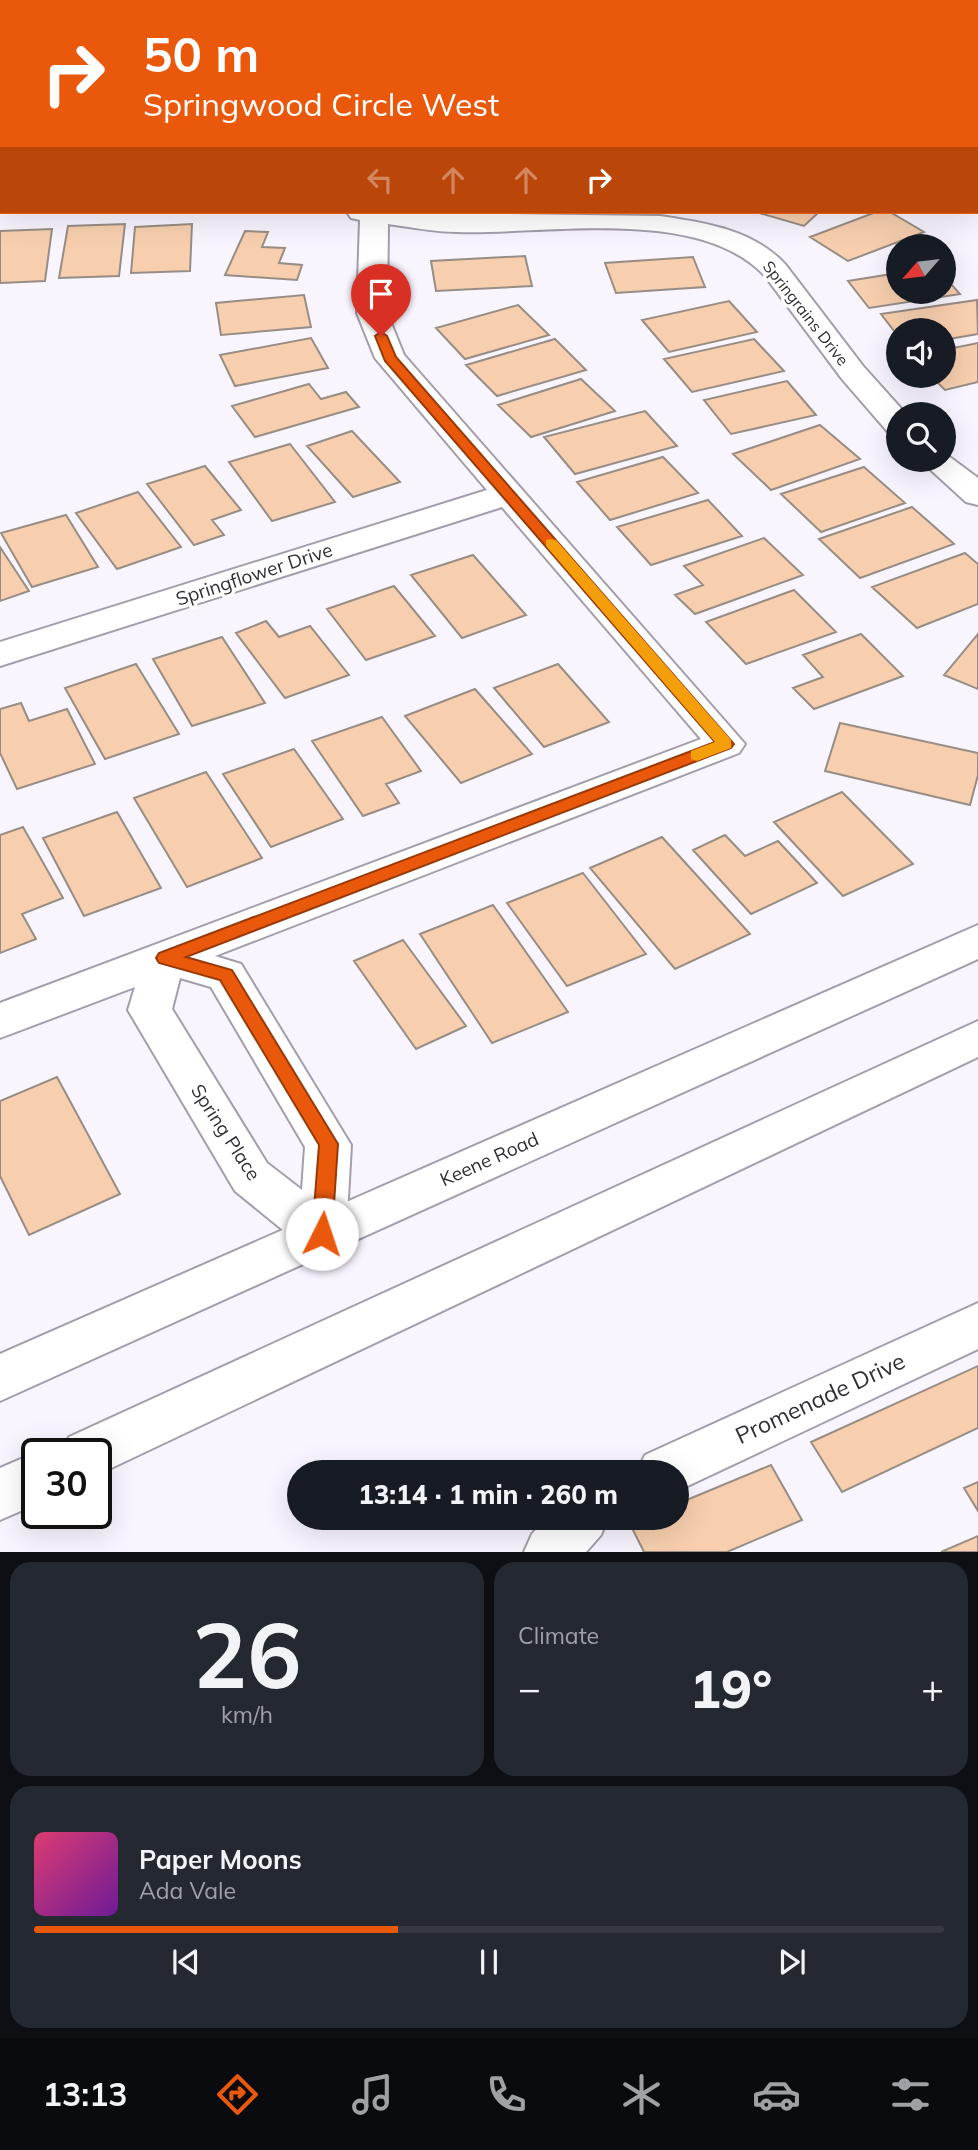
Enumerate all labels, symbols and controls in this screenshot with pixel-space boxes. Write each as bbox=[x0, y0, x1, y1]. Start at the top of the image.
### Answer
text: 50 m bbox=[143, 23, 259, 84]
icon: right bbox=[28, 28, 119, 119]
text: Springwood Circle West bbox=[143, 84, 499, 124]
icon: left bbox=[361, 161, 399, 199]
icon: ahead bbox=[434, 161, 472, 199]
icon: ahead bbox=[507, 161, 545, 199]
icon: right bbox=[580, 161, 618, 199]
north arrow bbox=[886, 234, 956, 304]
map controls bbox=[886, 234, 956, 472]
street label: Springrains Drive bbox=[759, 257, 853, 369]
pin bbox=[351, 264, 411, 336]
icon: arrive bbox=[362, 275, 400, 313]
button: sound bbox=[886, 318, 956, 388]
button: search bbox=[886, 402, 956, 472]
street label: Springflower Drive bbox=[173, 537, 335, 611]
street label: Spring Place bbox=[186, 1079, 266, 1185]
street label: Keene Road bbox=[436, 1127, 542, 1191]
position arrow bbox=[285, 1197, 359, 1271]
street label: Promenade Drive bbox=[731, 1346, 909, 1450]
speed limit sign: 30 bbox=[21, 1438, 112, 1529]
text: 13:14 · 1 min · 260 m bbox=[358, 1478, 618, 1511]
text: 26 bbox=[192, 1597, 302, 1711]
text: Climate bbox=[518, 1621, 599, 1650]
text: 19° bbox=[690, 1656, 772, 1721]
text: − bbox=[518, 1664, 541, 1712]
text: + bbox=[921, 1664, 944, 1712]
text: km/h bbox=[221, 1700, 273, 1729]
text: Paper Moons bbox=[139, 1843, 302, 1876]
text: Ada Vale bbox=[139, 1876, 236, 1905]
icon: previous bbox=[167, 1943, 205, 1981]
icon: pause bbox=[470, 1943, 508, 1981]
icon: next bbox=[773, 1943, 811, 1981]
icon: directions bbox=[213, 2070, 262, 2119]
icon: music bbox=[348, 2070, 397, 2119]
icon: phone bbox=[482, 2070, 531, 2119]
icon: climate bbox=[617, 2070, 666, 2119]
icon: car bbox=[752, 2070, 801, 2119]
icon: filters bbox=[886, 2070, 935, 2119]
text: 13:13 bbox=[43, 2074, 128, 2114]

